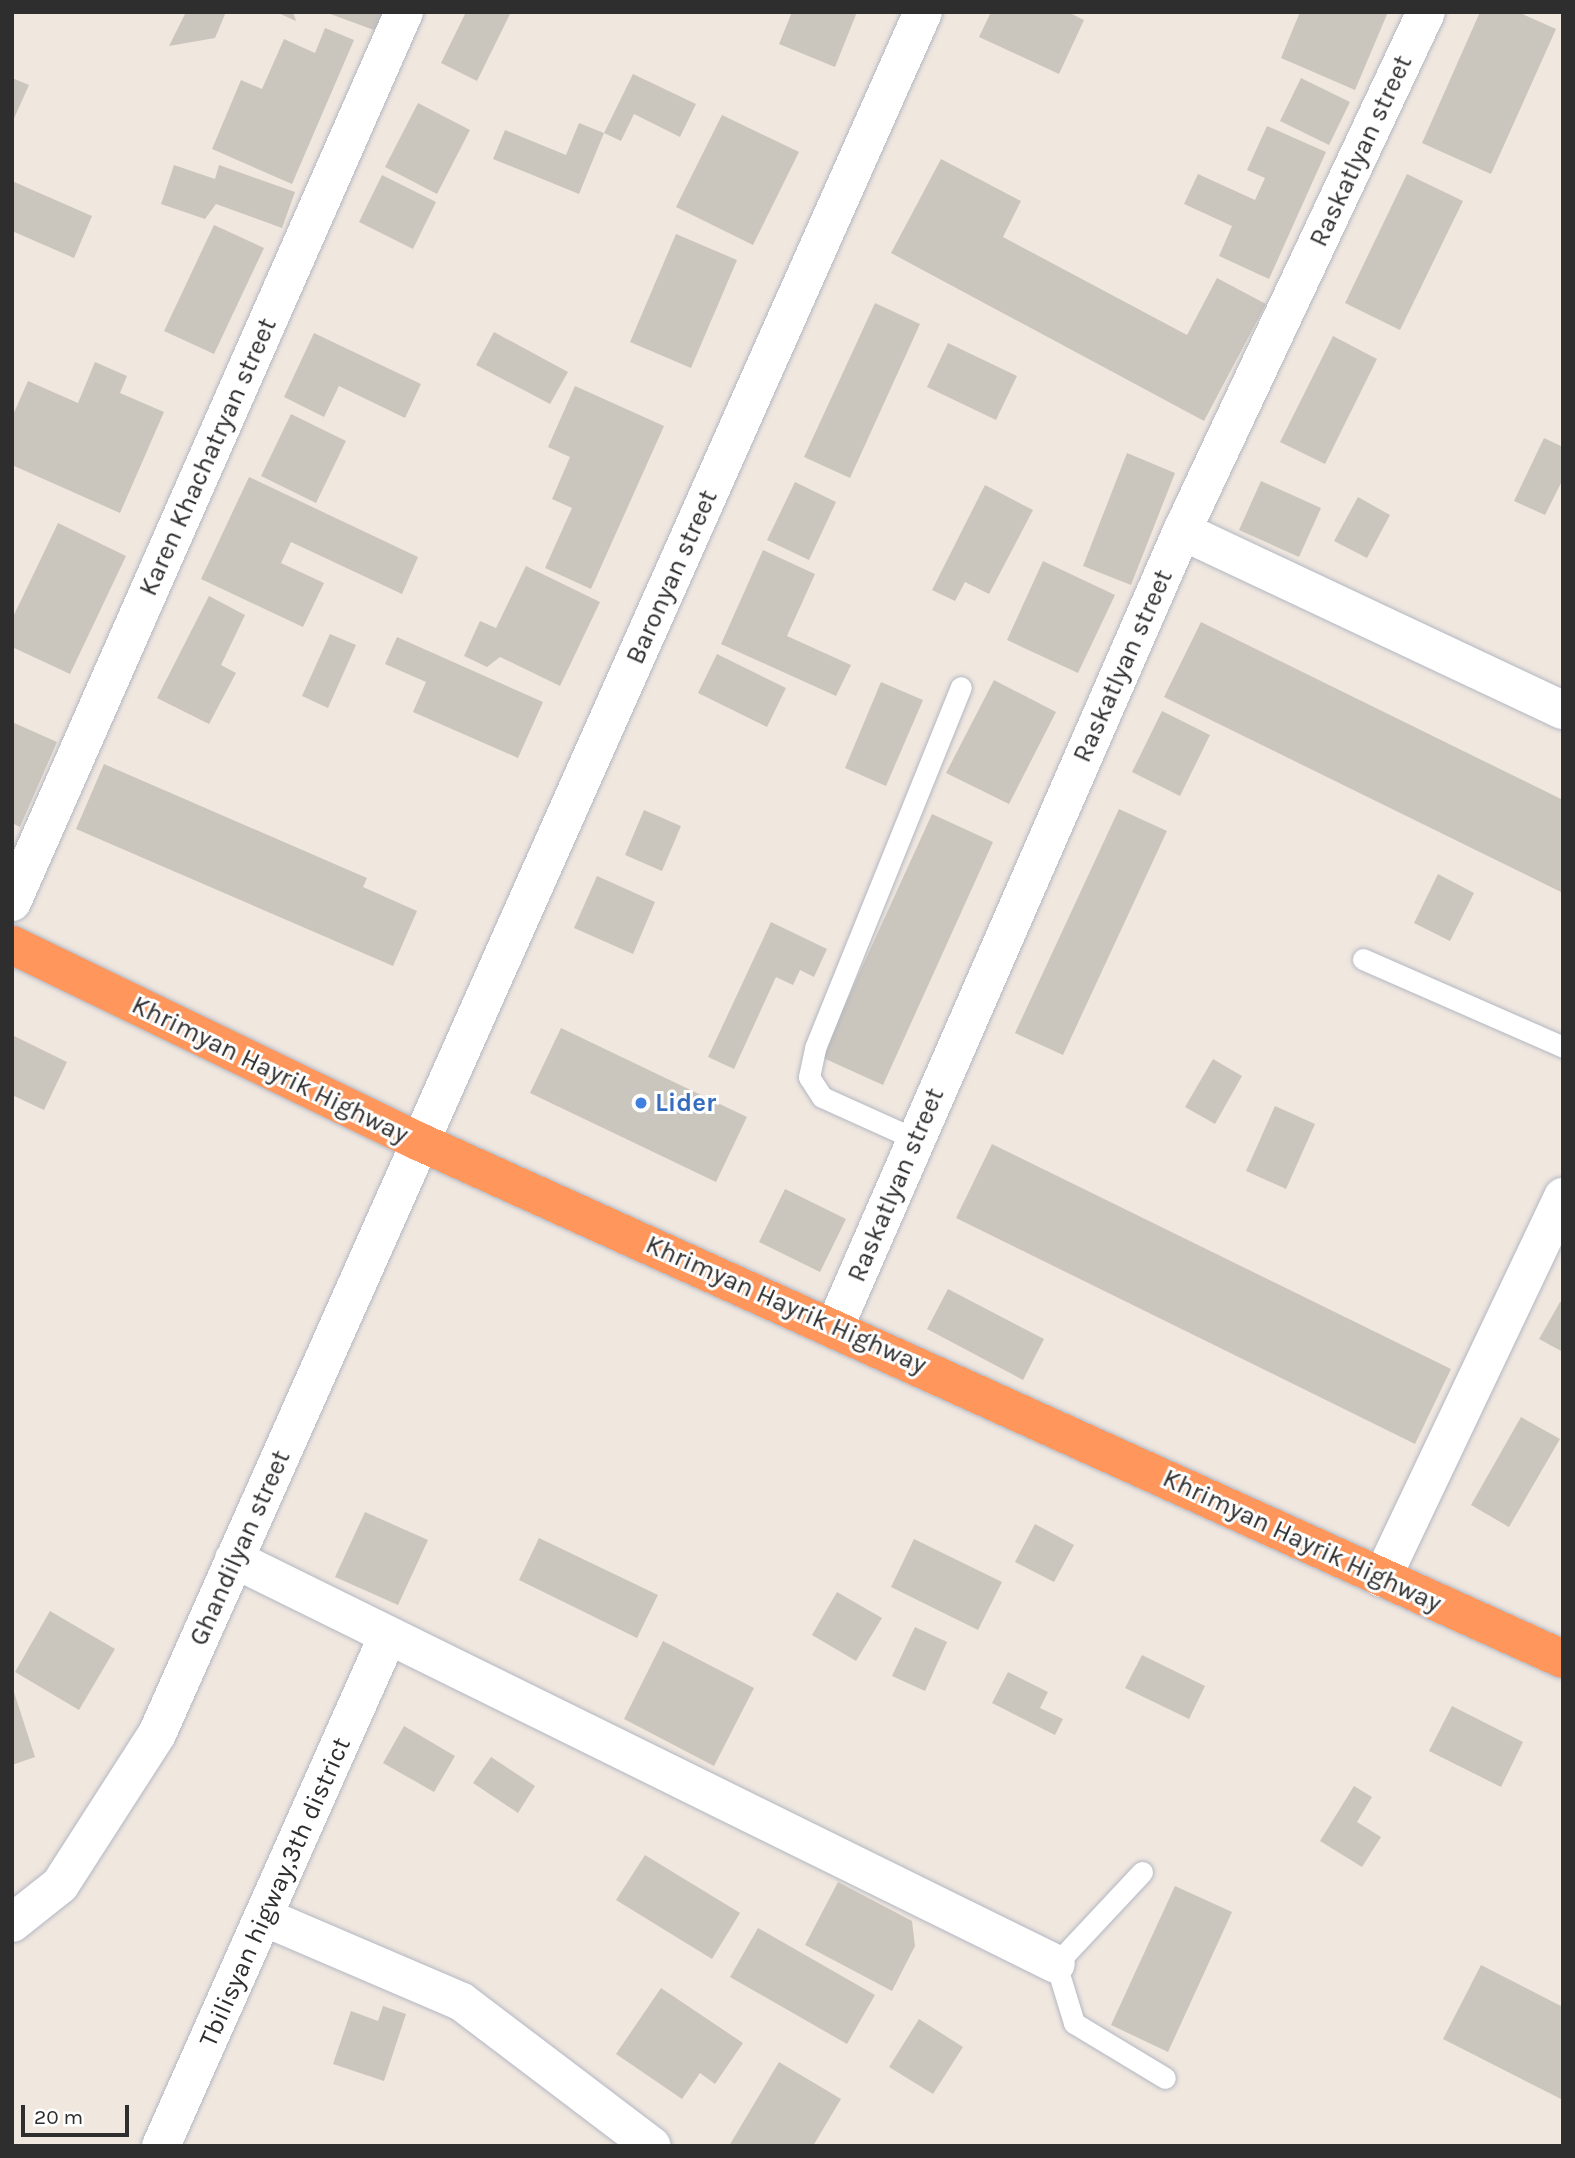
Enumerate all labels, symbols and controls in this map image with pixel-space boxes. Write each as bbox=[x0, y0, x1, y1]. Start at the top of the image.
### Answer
street label: Raskatlyan street bbox=[1303, 50, 1419, 252]
street label: Karen Khachatryan street bbox=[133, 313, 283, 601]
street label: Baronyan street bbox=[620, 485, 724, 669]
street label: Raskatlyan street bbox=[1067, 565, 1179, 767]
street label: Khrimyan Hayrik Highway bbox=[127, 989, 413, 1151]
street label: Raskatlyan street bbox=[841, 1083, 951, 1287]
place label: Lider bbox=[655, 1087, 716, 1119]
marker: Lider bbox=[633, 1095, 649, 1111]
street label: Khrimyan Hayrik Highway bbox=[641, 1229, 931, 1381]
street label: Ghandilyan street bbox=[183, 1446, 297, 1650]
street label: Khrimyan Hayrik Highway bbox=[1158, 1463, 1446, 1619]
street label: Tbilisyan higway,3th district bbox=[193, 1732, 357, 2052]
scale bar bbox=[24, 2092, 133, 2136]
text: 20 m bbox=[34, 2105, 83, 2129]

